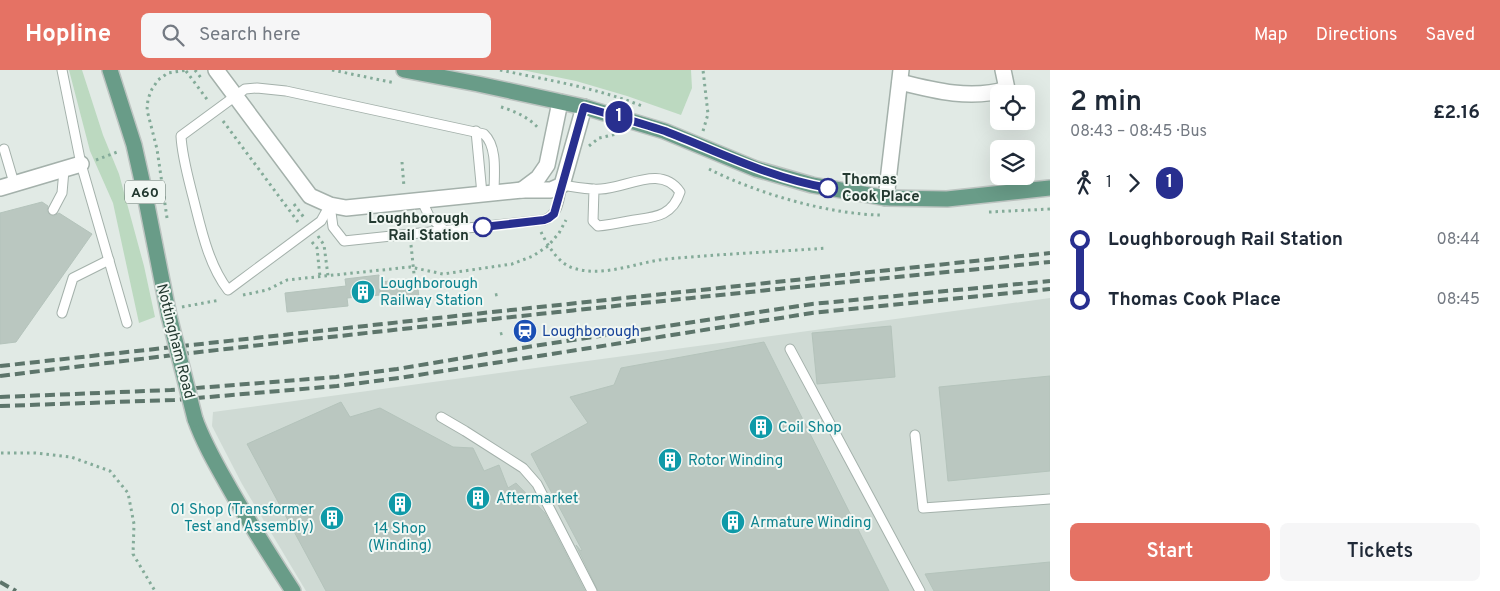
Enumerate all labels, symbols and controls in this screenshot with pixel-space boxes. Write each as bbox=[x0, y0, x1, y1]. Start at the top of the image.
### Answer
search box bbox=[141, 13, 491, 58]
text: Hopline bbox=[25, 20, 111, 50]
icon: search bbox=[159, 21, 187, 49]
text: Search here bbox=[199, 23, 301, 47]
text: Map bbox=[1254, 24, 1288, 47]
text: Directions bbox=[1316, 24, 1398, 47]
text: Saved bbox=[1426, 24, 1475, 47]
map controls bbox=[990, 85, 1035, 185]
button: locate bbox=[990, 85, 1035, 130]
text: 2 min bbox=[1070, 85, 1142, 121]
line badge: 1 bbox=[603, 101, 635, 133]
text: £2.16 bbox=[1433, 101, 1480, 125]
text: 1 bbox=[615, 105, 623, 128]
text: 08:43 – 08:45 · Bus bbox=[1070, 122, 1207, 142]
button: layers bbox=[990, 140, 1035, 185]
icon: walk bbox=[1070, 169, 1098, 197]
icon: forward bbox=[1120, 169, 1148, 197]
place label: Thomas Cook Place bbox=[842, 171, 920, 207]
text: 1 bbox=[1166, 171, 1173, 194]
text: 1 bbox=[1106, 173, 1112, 193]
marker: Thomas Cook Place bbox=[818, 178, 838, 198]
road number: A60 bbox=[125, 180, 165, 204]
place label: Loughborough Rail Station bbox=[368, 210, 469, 246]
marker: Loughborough Rail Station bbox=[473, 217, 493, 237]
text: Loughborough Rail Station bbox=[1108, 228, 1343, 252]
text: 08:44 bbox=[1436, 230, 1480, 250]
place label: Loughborough Railway Station bbox=[380, 275, 483, 311]
building icon: Loughborough Railway Station bbox=[350, 279, 376, 305]
street label: Nottingham Road bbox=[151, 282, 198, 401]
text: Thomas Cook Place bbox=[1108, 288, 1281, 312]
text: 08:45 bbox=[1436, 290, 1480, 310]
station icon: Loughborough bbox=[512, 318, 538, 344]
place label: Loughborough bbox=[542, 323, 640, 342]
building icon: Coil Shop bbox=[748, 414, 774, 440]
place label: Coil Shop bbox=[778, 419, 842, 438]
building icon: Rotor Winding bbox=[657, 447, 683, 473]
place label: Rotor Winding bbox=[688, 452, 783, 471]
building icon: Aftermarket bbox=[465, 485, 491, 511]
place label: Aftermarket bbox=[496, 490, 578, 509]
building icon: 14 Shop (Winding) bbox=[387, 491, 413, 517]
place label: 01 Shop (Transformer Test and Assembly) bbox=[170, 501, 314, 537]
building icon: 01 Shop (Transformer Test and Assembly) bbox=[319, 505, 345, 531]
building icon: Armature Winding bbox=[720, 509, 746, 535]
place label: Armature Winding bbox=[750, 514, 871, 533]
place label: 14 Shop (Winding) bbox=[368, 520, 432, 556]
button: Start bbox=[1070, 523, 1270, 581]
button: Tickets bbox=[1280, 523, 1480, 581]

